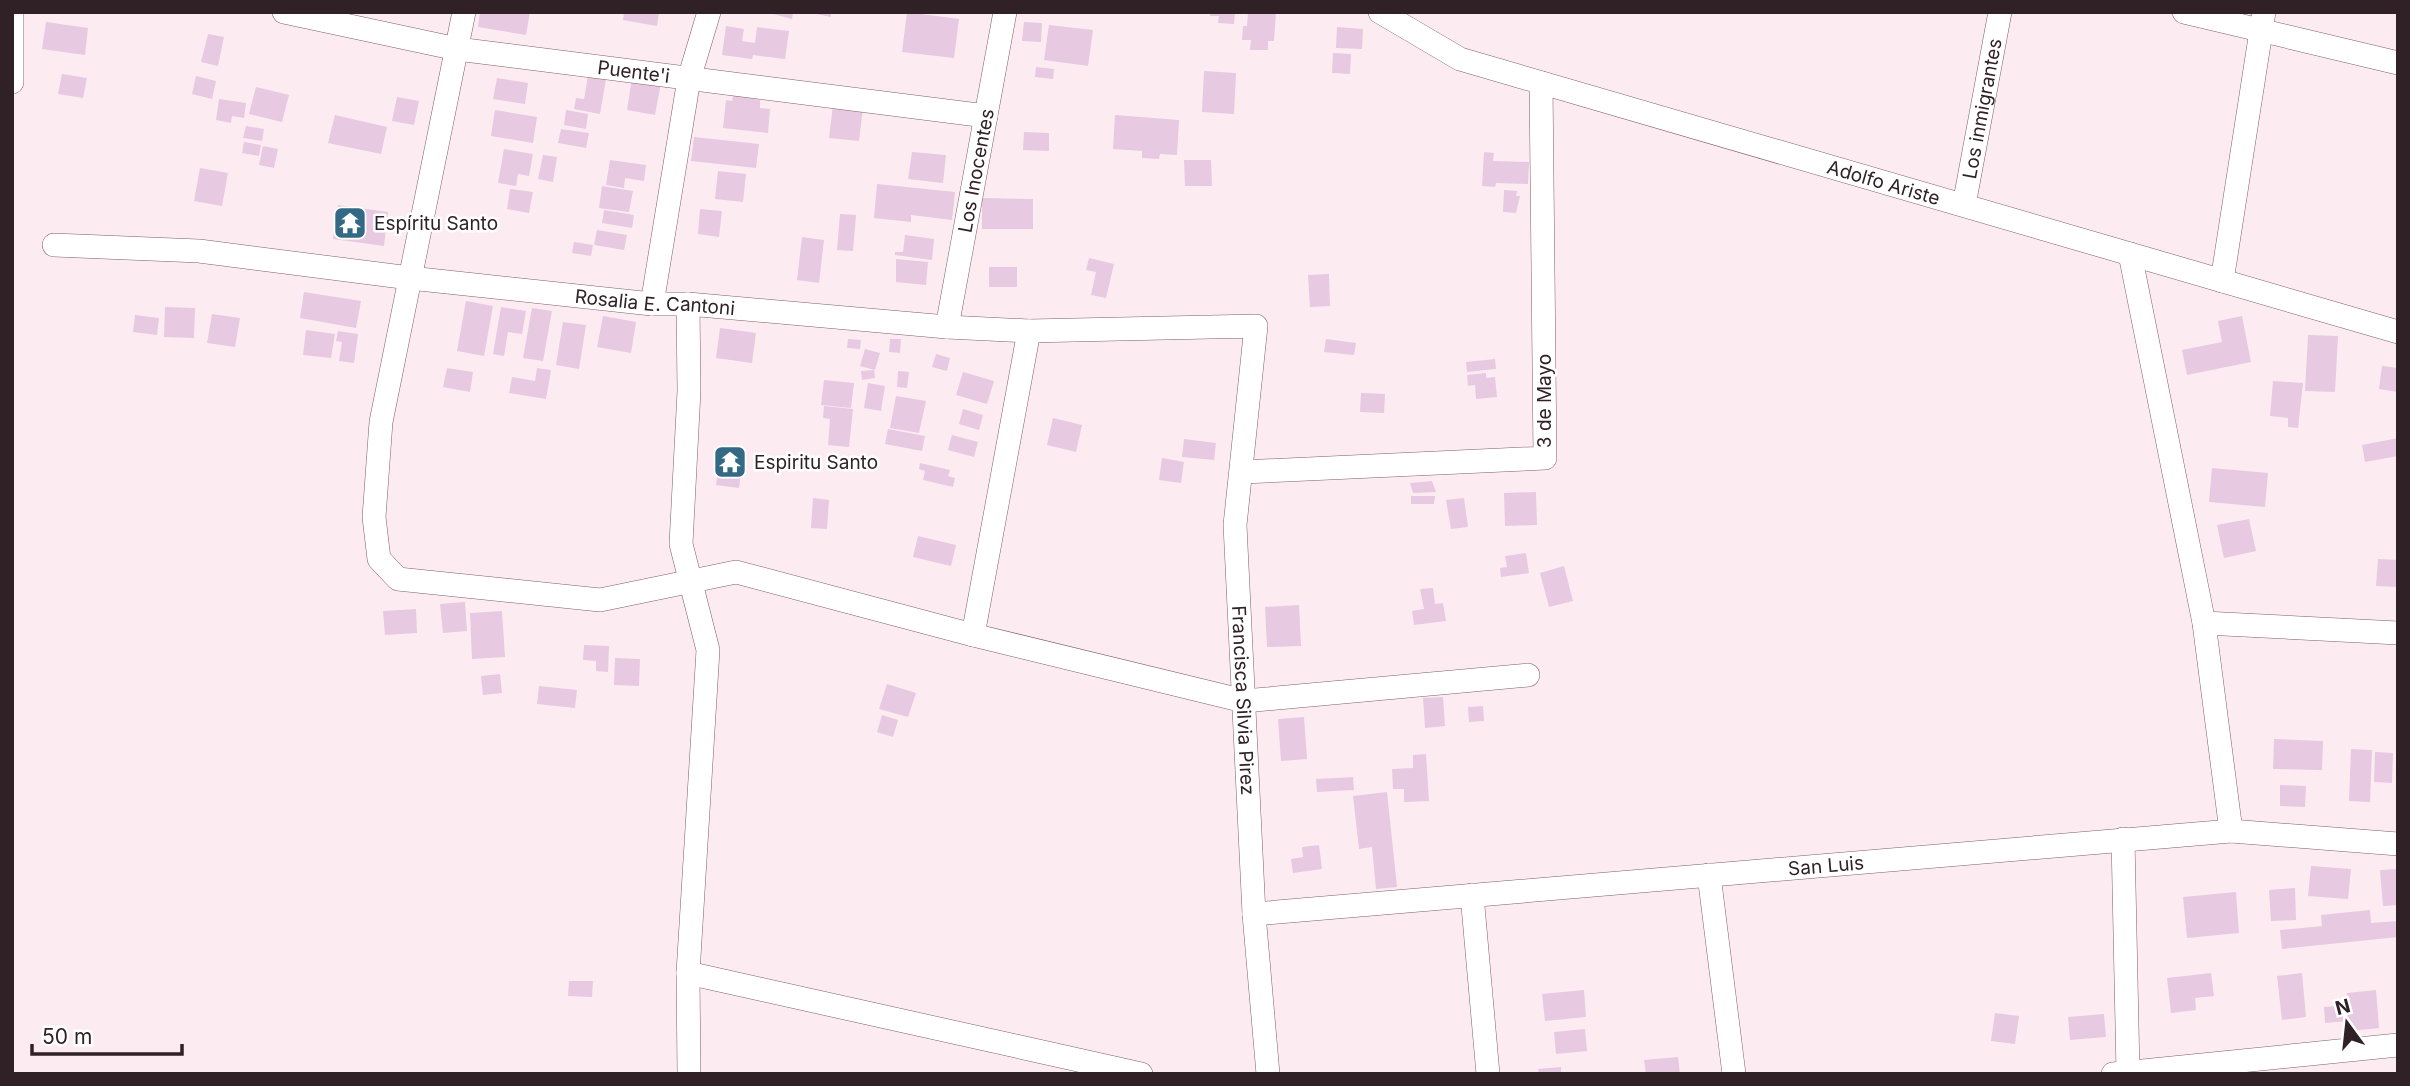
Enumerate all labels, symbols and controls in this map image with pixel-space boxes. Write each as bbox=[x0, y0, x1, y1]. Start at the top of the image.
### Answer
street label: Los inmigrantes bbox=[1958, 37, 2006, 181]
street label: Puente'i bbox=[596, 55, 671, 87]
street label: Los Inocentes bbox=[953, 107, 998, 234]
street label: Adolfo Ariste bbox=[1825, 155, 1943, 210]
temple icon: Espíritu Santo bbox=[331, 204, 369, 242]
place label: Espíritu Santo bbox=[374, 212, 498, 235]
street label: Rosalia E. Cantoni bbox=[574, 284, 736, 320]
street label: 3 de Mayo bbox=[1533, 354, 1556, 448]
temple icon: Espiritu Santo bbox=[711, 443, 749, 481]
place label: Espiritu Santo bbox=[754, 451, 878, 474]
street label: Francisca Silvia Pirez bbox=[1227, 605, 1260, 796]
street label: San Luis bbox=[1787, 851, 1865, 880]
north arrow bbox=[2312, 988, 2382, 1058]
text: N bbox=[2333, 994, 2353, 1020]
scale bar bbox=[32, 1012, 182, 1056]
text: 50 m bbox=[42, 1024, 92, 1049]

